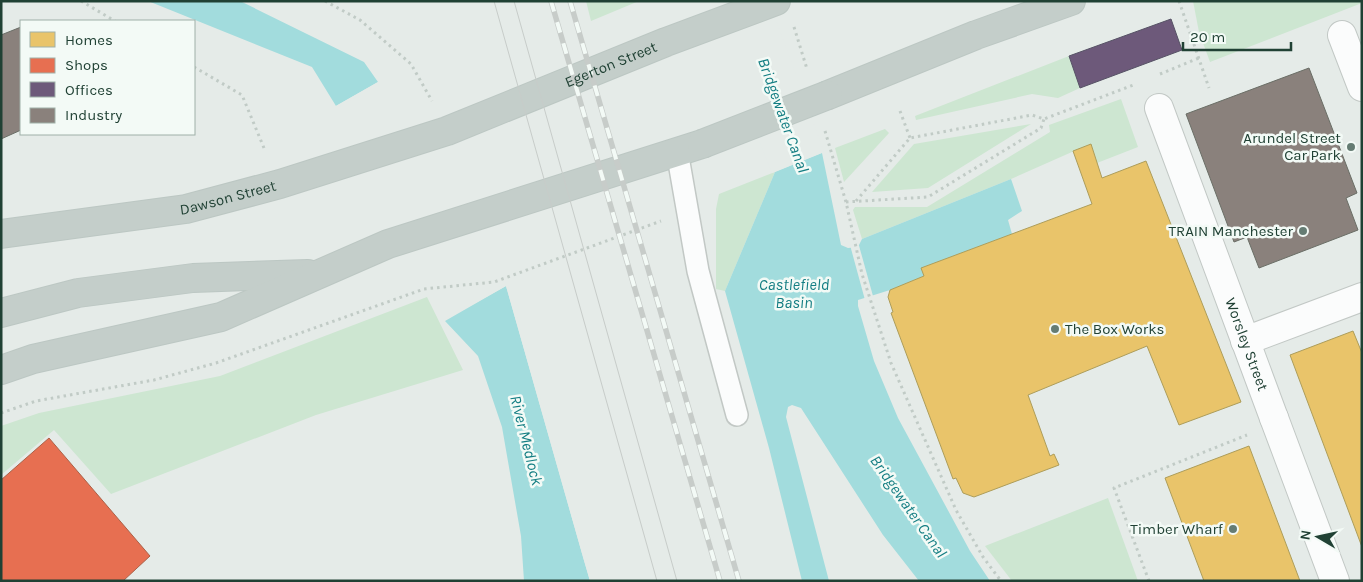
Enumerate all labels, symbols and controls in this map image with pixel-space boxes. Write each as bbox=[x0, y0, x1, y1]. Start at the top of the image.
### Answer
legend bbox=[20, 20, 195, 135]
scale bar bbox=[1183, 20, 1290, 52]
text: 20 m bbox=[1190, 28, 1225, 46]
text: Homes bbox=[65, 31, 113, 49]
street label: Egerton Street bbox=[562, 38, 660, 91]
water label: Bridgewater Canal bbox=[754, 55, 813, 175]
text: Shops bbox=[65, 56, 108, 74]
text: Offices bbox=[65, 81, 113, 99]
text: Industry bbox=[65, 106, 122, 124]
place label: Arundel Street Car Park bbox=[1243, 129, 1341, 164]
marker: Arundel Street Car Park bbox=[1345, 141, 1357, 153]
street label: Dawson Street bbox=[179, 176, 278, 219]
place label: TRAIN Manchester bbox=[1169, 222, 1294, 240]
marker: TRAIN Manchester bbox=[1297, 225, 1309, 237]
water label: Castlefield Basin bbox=[759, 275, 830, 312]
street label: Worsley Street bbox=[1221, 295, 1272, 394]
place label: The Box Works bbox=[1065, 320, 1164, 338]
marker: The Box Works bbox=[1049, 323, 1061, 335]
water label: River Medlock bbox=[506, 393, 547, 488]
water label: Bridgewater Canal bbox=[866, 451, 951, 561]
north arrow bbox=[1293, 512, 1343, 562]
place label: Timber Wharf bbox=[1130, 520, 1224, 538]
marker: Timber Wharf bbox=[1227, 523, 1239, 535]
text: N bbox=[1296, 529, 1315, 541]

